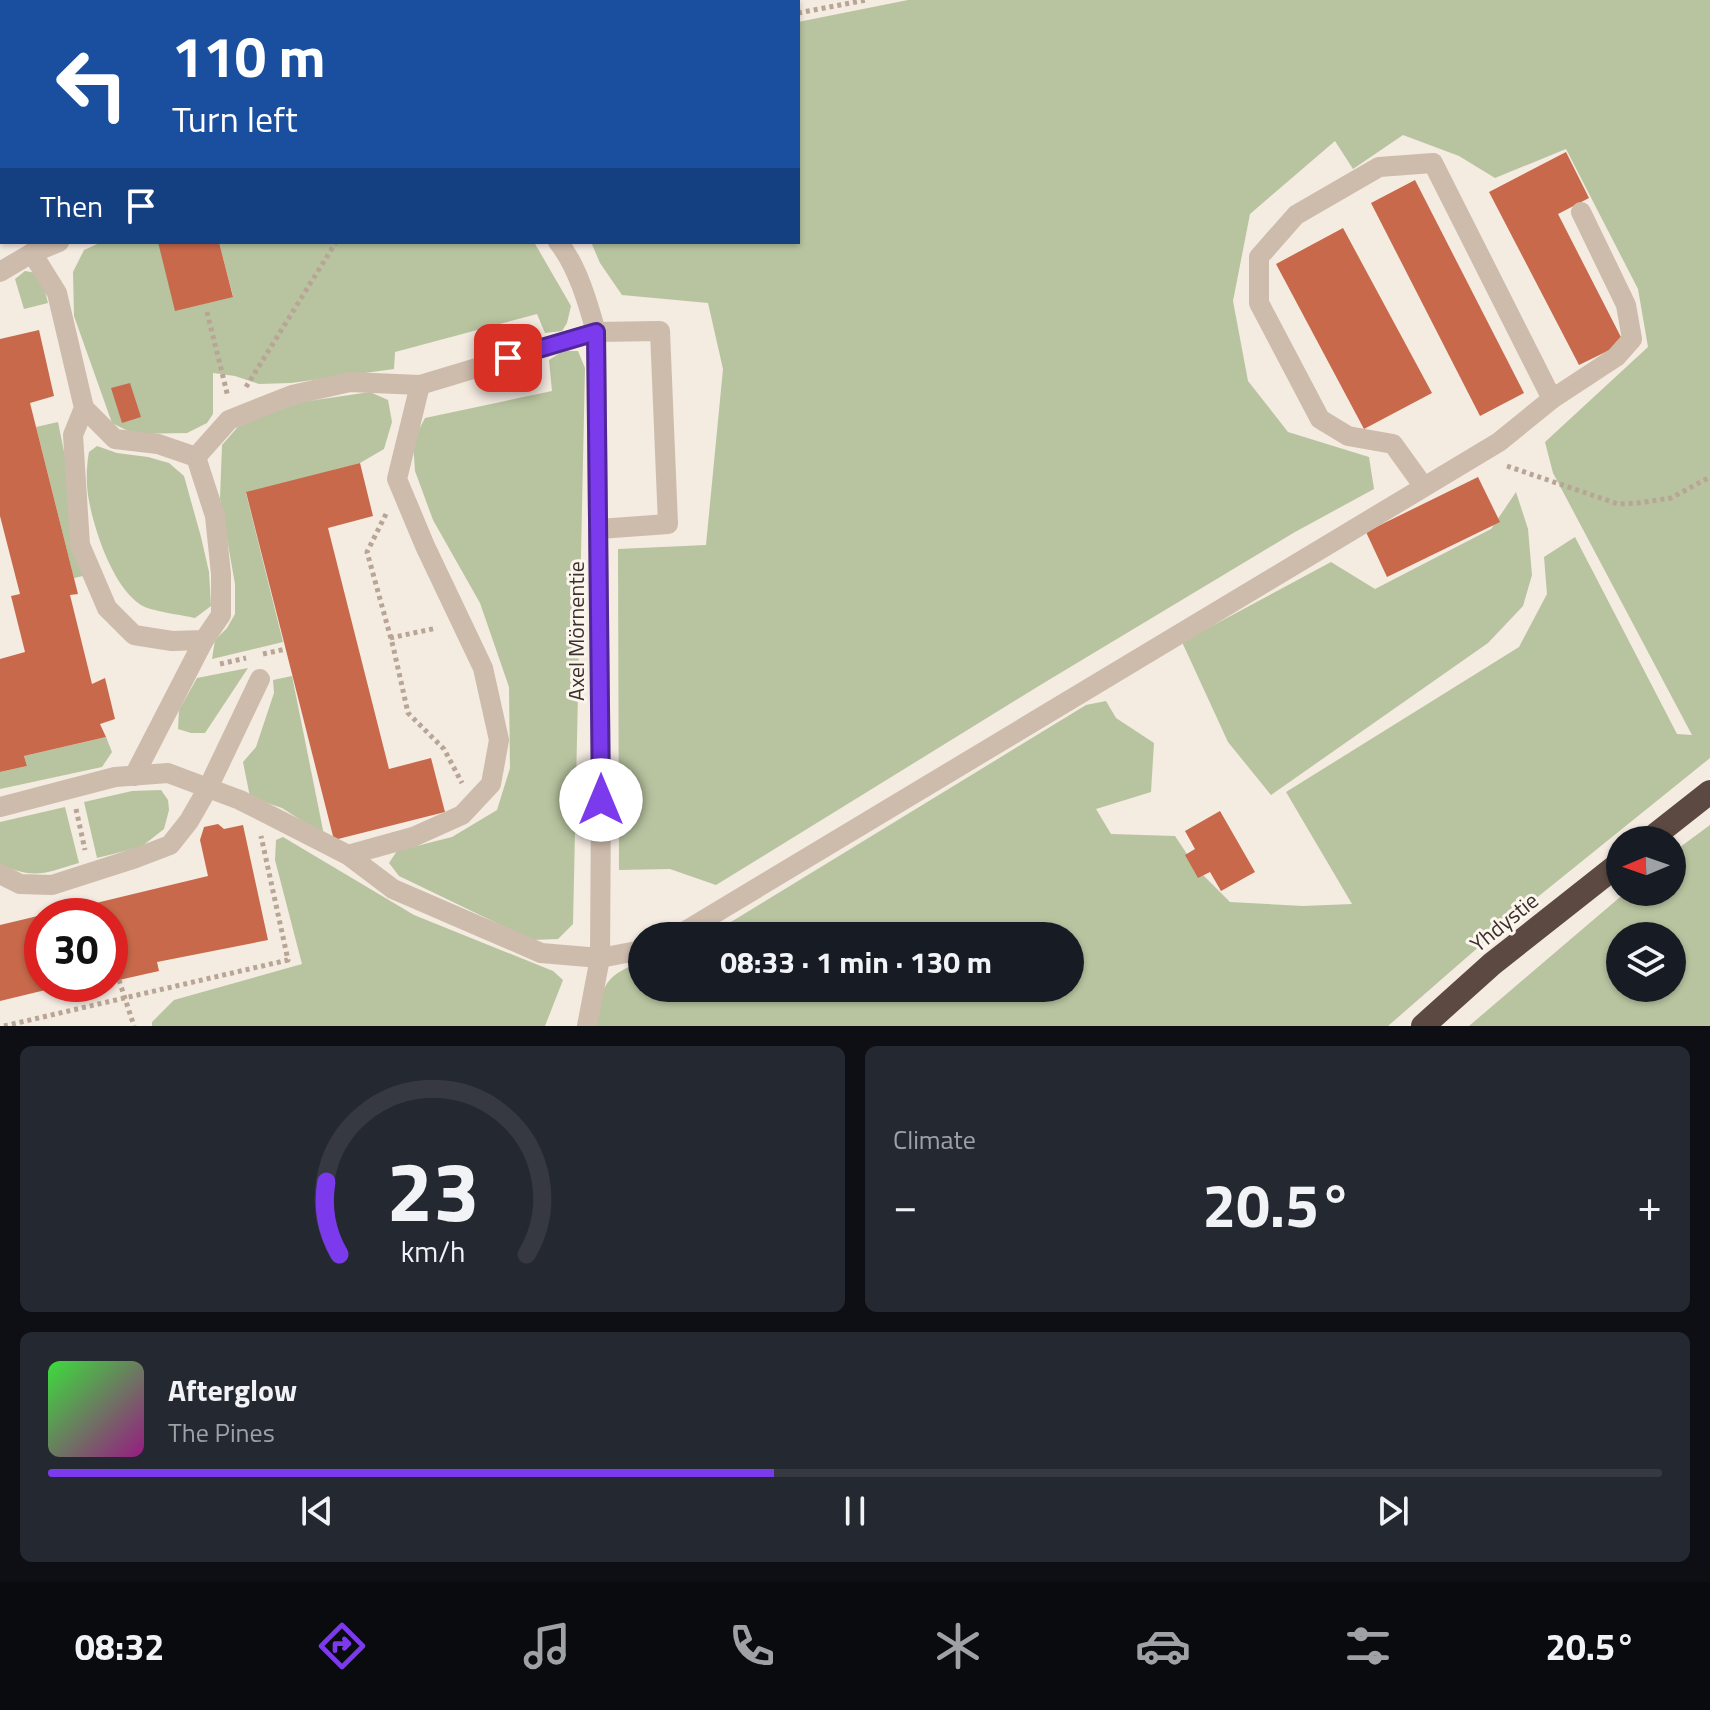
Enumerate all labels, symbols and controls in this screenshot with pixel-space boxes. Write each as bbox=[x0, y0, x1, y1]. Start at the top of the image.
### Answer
text: 110 m bbox=[172, 14, 325, 99]
icon: left bbox=[40, 32, 144, 136]
text: Turn left bbox=[172, 91, 298, 146]
text: Then bbox=[40, 183, 103, 229]
icon: arrive bbox=[119, 184, 163, 228]
pin bbox=[474, 324, 542, 392]
icon: arrive bbox=[486, 336, 530, 380]
street label: Axel Mörnentie bbox=[559, 561, 593, 701]
position arrow bbox=[559, 758, 643, 842]
north arrow bbox=[1606, 826, 1686, 906]
map controls bbox=[1606, 826, 1686, 1002]
street label: Yhdystie bbox=[1462, 884, 1546, 960]
speed limit sign: 30 bbox=[24, 898, 128, 1002]
button: layers bbox=[1606, 922, 1686, 1002]
text: 08:33 · 1 min · 130 m bbox=[720, 939, 992, 985]
text: Climate bbox=[893, 1120, 976, 1159]
text: 23 bbox=[386, 1127, 479, 1253]
text: 20.5° bbox=[1203, 1159, 1352, 1250]
text: − bbox=[893, 1171, 918, 1238]
text: + bbox=[1637, 1171, 1662, 1238]
text: km/h bbox=[400, 1230, 465, 1273]
text: Afterglow bbox=[168, 1367, 297, 1413]
text: The Pines bbox=[168, 1413, 275, 1452]
icon: previous bbox=[295, 1489, 339, 1533]
icon: pause bbox=[833, 1489, 877, 1533]
icon: next bbox=[1371, 1489, 1415, 1533]
icon: directions bbox=[314, 1618, 370, 1674]
icon: music bbox=[519, 1618, 575, 1674]
icon: phone bbox=[724, 1618, 780, 1674]
icon: climate bbox=[930, 1618, 986, 1674]
icon: car bbox=[1135, 1618, 1191, 1674]
icon: filters bbox=[1340, 1618, 1396, 1674]
text: 08:32 bbox=[75, 1619, 165, 1674]
text: 20.5° bbox=[1545, 1619, 1635, 1674]

